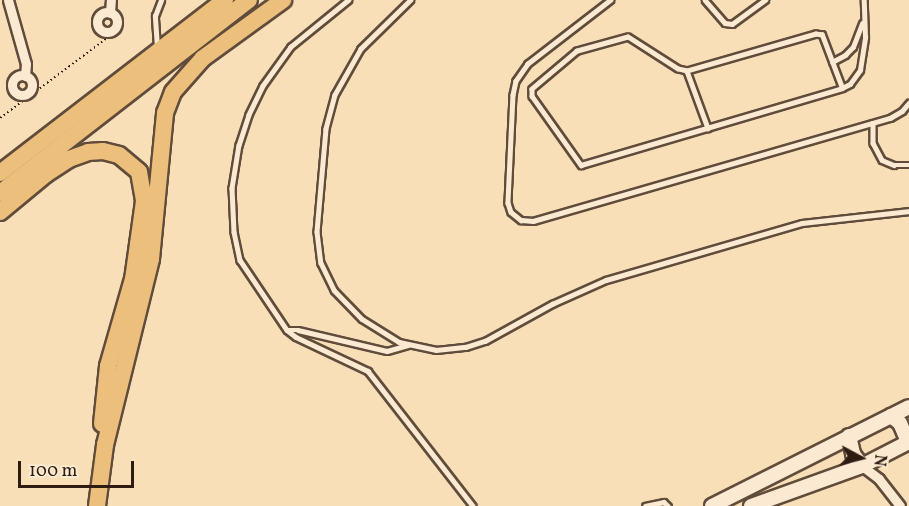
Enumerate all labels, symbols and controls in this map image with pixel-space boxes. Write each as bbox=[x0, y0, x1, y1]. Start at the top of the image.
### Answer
north arrow bbox=[831, 428, 891, 488]
scale bar bbox=[21, 449, 136, 487]
text: N bbox=[867, 453, 890, 467]
text: 100 m bbox=[29, 459, 78, 484]

